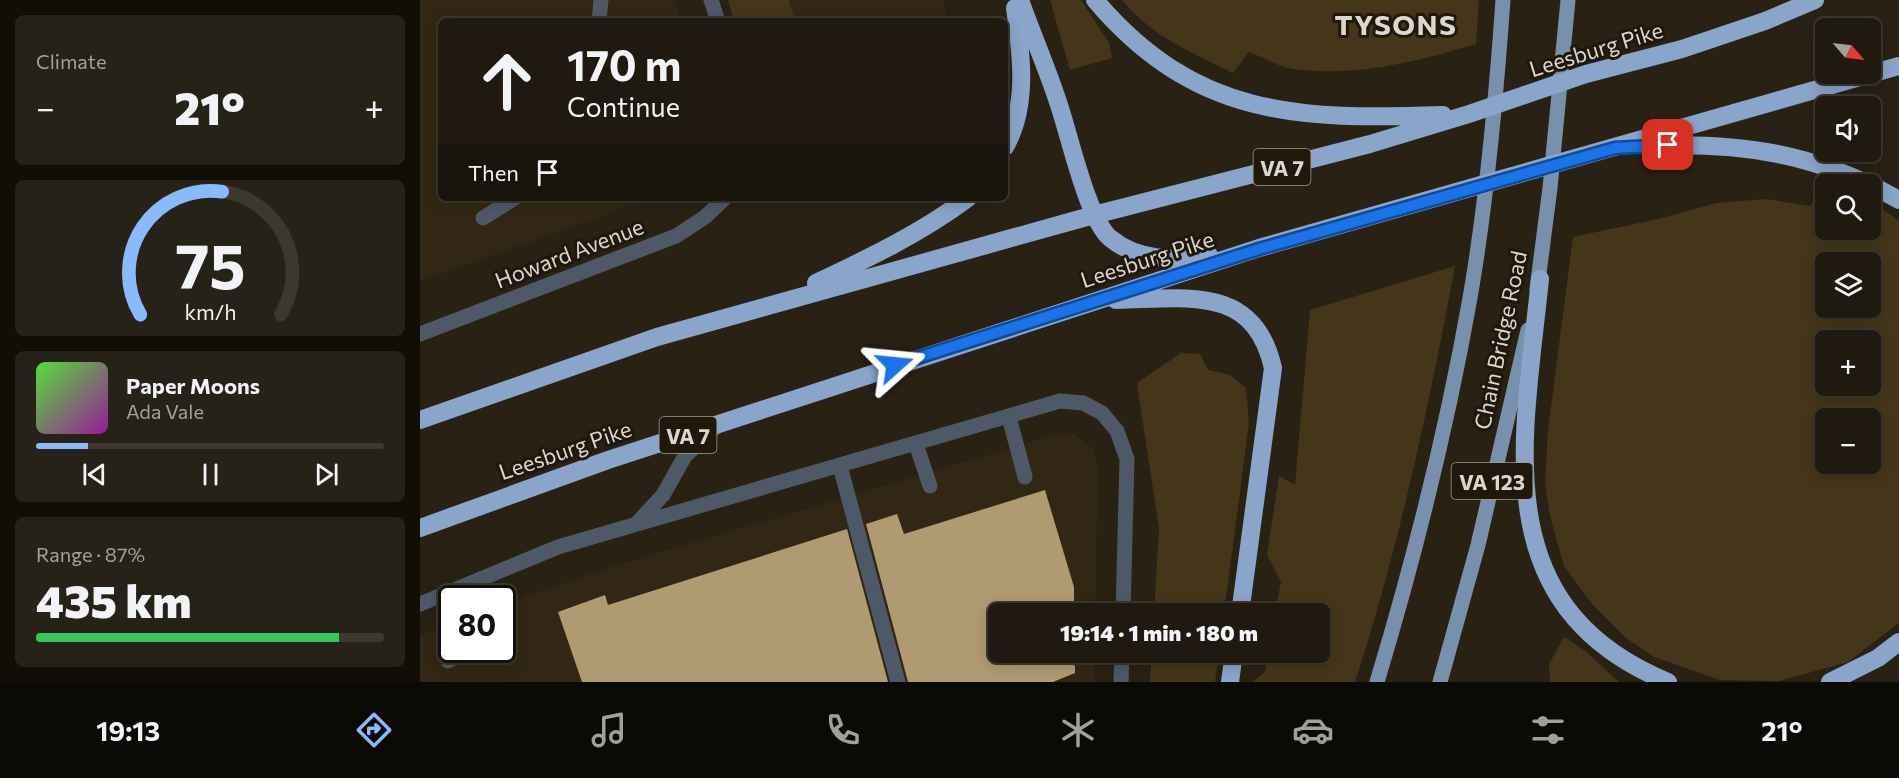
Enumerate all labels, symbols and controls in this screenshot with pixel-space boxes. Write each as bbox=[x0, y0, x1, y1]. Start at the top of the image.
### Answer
district label: TYSONS bbox=[1335, 7, 1457, 41]
street label: Leesburg Pike bbox=[1526, 16, 1666, 82]
north arrow bbox=[1815, 18, 1881, 84]
map controls bbox=[1815, 18, 1881, 474]
text: 170 m bbox=[567, 38, 681, 90]
icon: ahead bbox=[468, 42, 546, 120]
text: Climate bbox=[36, 49, 106, 73]
text: 21° bbox=[174, 79, 245, 134]
text: − bbox=[36, 86, 55, 127]
text: + bbox=[365, 86, 384, 127]
text: Continue bbox=[567, 90, 680, 123]
button: sound bbox=[1815, 96, 1881, 162]
pin bbox=[1642, 119, 1693, 170]
icon: arrive bbox=[1651, 128, 1684, 161]
road number: VA 7 bbox=[1254, 149, 1310, 185]
icon: arrive bbox=[531, 156, 564, 189]
text: Then bbox=[468, 159, 519, 186]
button: search bbox=[1815, 174, 1881, 240]
street label: Howard Avenue bbox=[491, 212, 647, 294]
street label: Leesburg Pike bbox=[1077, 225, 1217, 293]
text: 75 bbox=[175, 227, 245, 303]
street label: Chain Bridge Road bbox=[1468, 248, 1532, 432]
button: layers bbox=[1815, 252, 1881, 318]
text: km/h bbox=[184, 299, 236, 325]
button: + bbox=[1815, 330, 1881, 396]
position arrow bbox=[863, 333, 927, 397]
text: Paper Moons bbox=[126, 372, 260, 399]
text: Ada Vale bbox=[126, 399, 204, 423]
button: − bbox=[1815, 408, 1881, 474]
street label: Leesburg Pike bbox=[495, 415, 635, 485]
road number: VA 7 bbox=[660, 417, 716, 453]
icon: previous bbox=[78, 458, 111, 491]
icon: pause bbox=[194, 458, 227, 491]
icon: next bbox=[310, 458, 343, 491]
road number: VA 123 bbox=[1452, 463, 1532, 499]
text: Range · 87% bbox=[36, 542, 145, 566]
text: 435 km bbox=[36, 572, 191, 627]
speed limit sign: 80 bbox=[438, 585, 516, 663]
text: 19:14 · 1 min · 180 m bbox=[1060, 619, 1258, 646]
icon: directions bbox=[353, 709, 395, 751]
icon: music bbox=[588, 709, 630, 751]
icon: phone bbox=[822, 709, 864, 751]
icon: climate bbox=[1057, 709, 1099, 751]
icon: car bbox=[1292, 709, 1334, 751]
icon: filters bbox=[1527, 709, 1569, 751]
text: 19:13 bbox=[96, 714, 160, 747]
text: 21° bbox=[1761, 714, 1803, 747]

